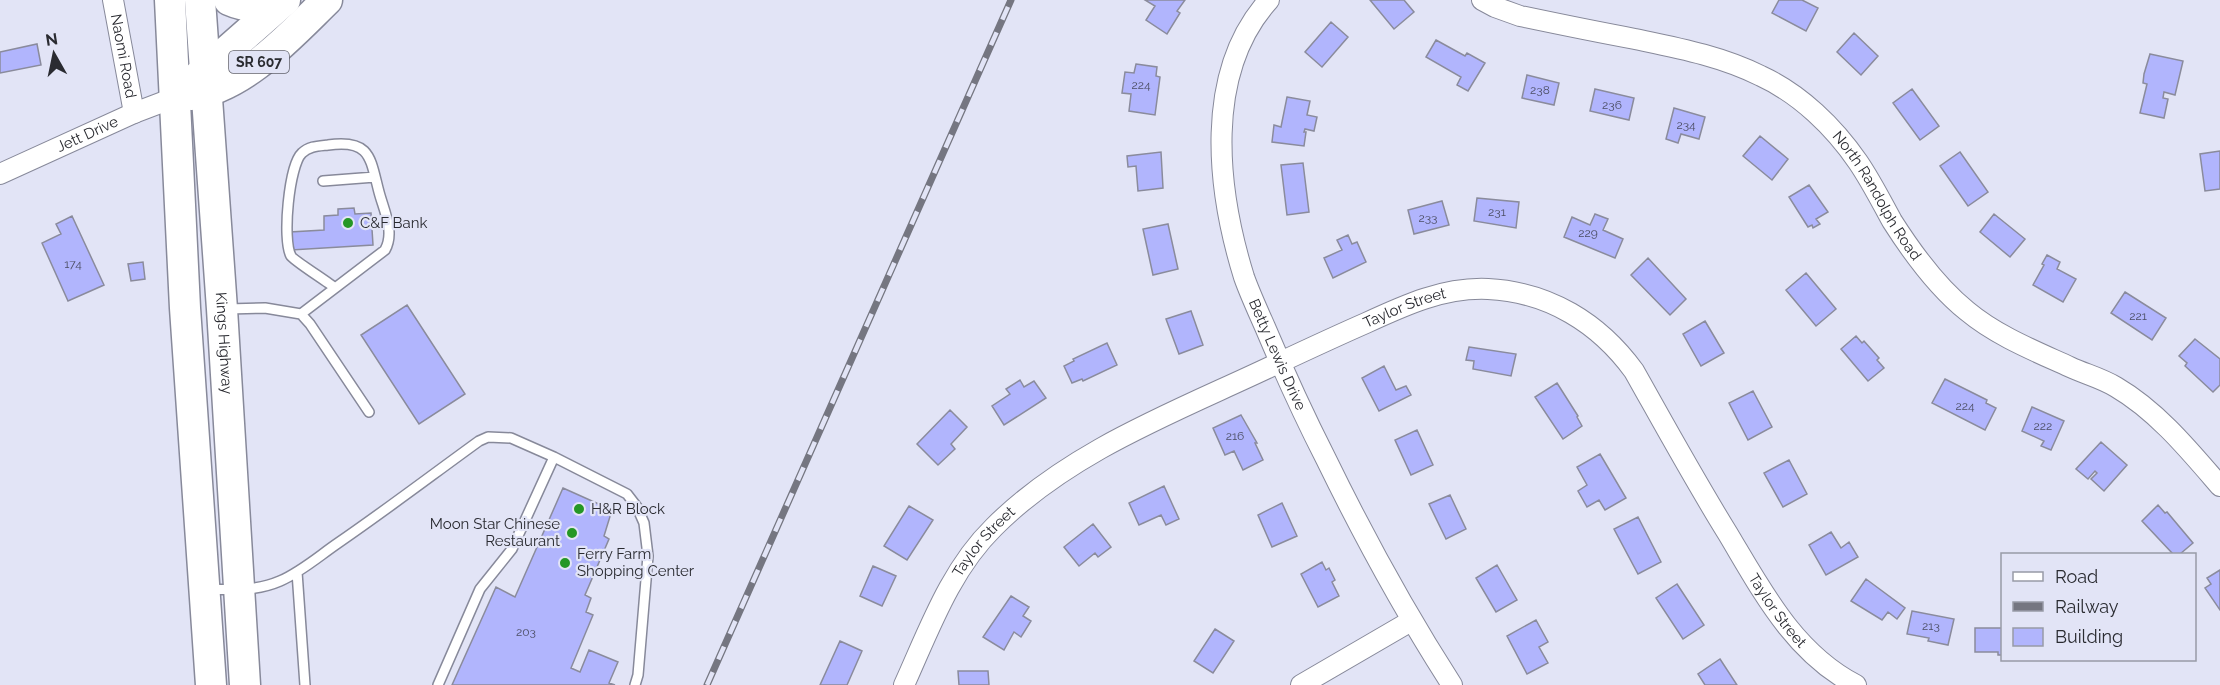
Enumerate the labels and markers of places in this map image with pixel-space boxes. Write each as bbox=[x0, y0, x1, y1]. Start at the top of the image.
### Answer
place label: C&F Bank bbox=[360, 214, 428, 232]
marker: C&F Bank bbox=[341, 216, 355, 230]
place label: H&R Block bbox=[591, 500, 665, 518]
marker: H&R Block bbox=[572, 502, 586, 516]
place label: Moon Star Chinese Restaurant bbox=[430, 515, 560, 550]
marker: Moon Star Chinese Restaurant bbox=[565, 526, 579, 540]
place label: Ferry Farm Shopping Center bbox=[577, 545, 695, 580]
marker: Ferry Farm Shopping Center bbox=[558, 556, 572, 570]

